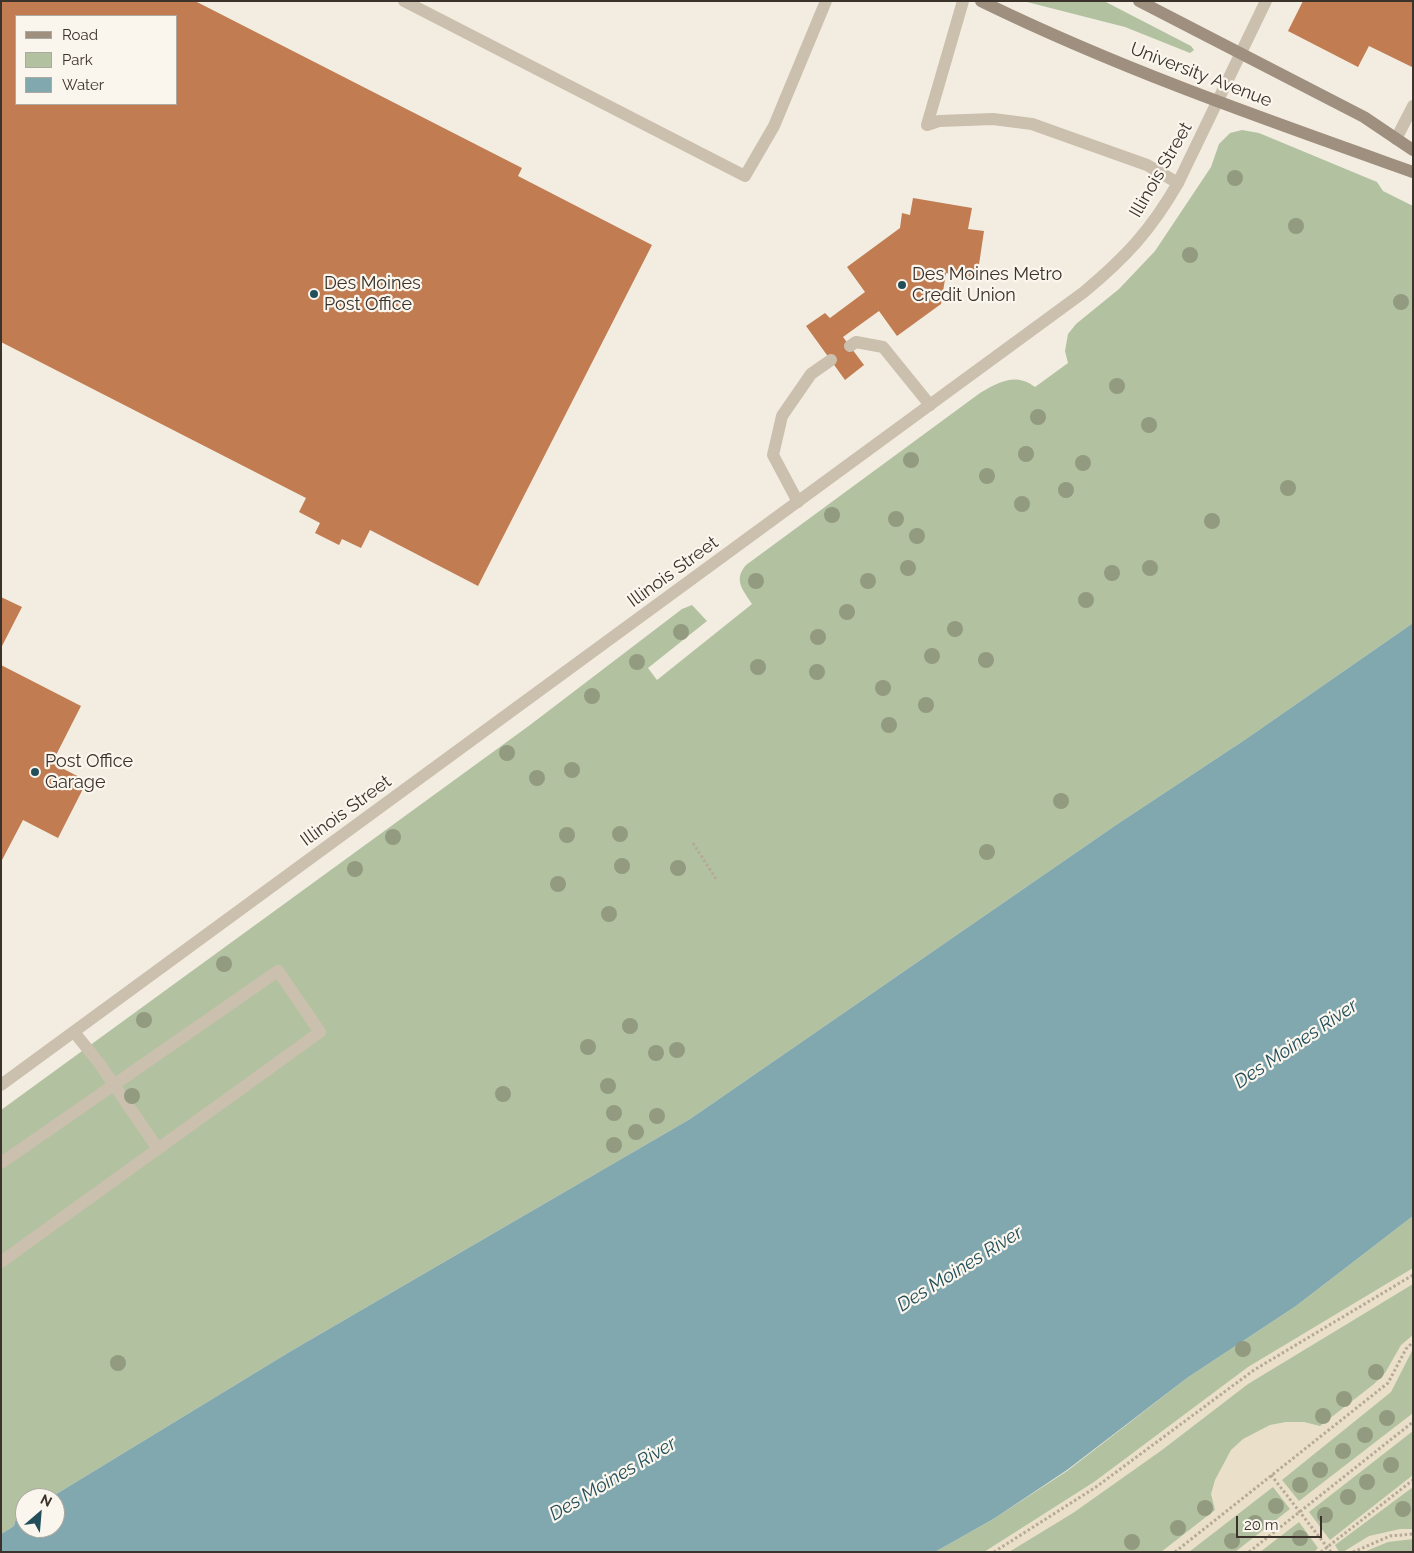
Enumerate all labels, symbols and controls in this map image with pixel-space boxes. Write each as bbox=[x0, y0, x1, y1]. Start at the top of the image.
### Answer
legend bbox=[15, 15, 178, 105]
text: Road bbox=[62, 26, 98, 44]
street label: University Avenue bbox=[1127, 38, 1275, 112]
text: Park bbox=[62, 51, 93, 69]
text: Water bbox=[62, 76, 104, 94]
street label: Illinois Street bbox=[1125, 118, 1197, 222]
place label: Des Moines Metro Credit Union bbox=[912, 264, 1062, 306]
place label: Des Moines Post Office bbox=[324, 273, 421, 316]
marker: Des Moines Metro Credit Union bbox=[896, 279, 908, 291]
marker: Des Moines Post Office bbox=[308, 288, 320, 300]
street label: Illinois Street bbox=[624, 532, 722, 612]
place label: Post Office Garage bbox=[45, 751, 133, 794]
marker: Post Office Garage bbox=[29, 766, 41, 778]
street label: Illinois Street bbox=[297, 771, 395, 851]
water label: Des Moines River bbox=[1230, 994, 1362, 1094]
water label: Des Moines River bbox=[893, 1221, 1027, 1317]
water label: Des Moines River bbox=[546, 1432, 680, 1526]
north arrow bbox=[15, 1488, 65, 1538]
text: N bbox=[38, 1491, 55, 1510]
scale bar bbox=[1239, 1506, 1325, 1538]
text: 20 m bbox=[1244, 1516, 1279, 1534]

